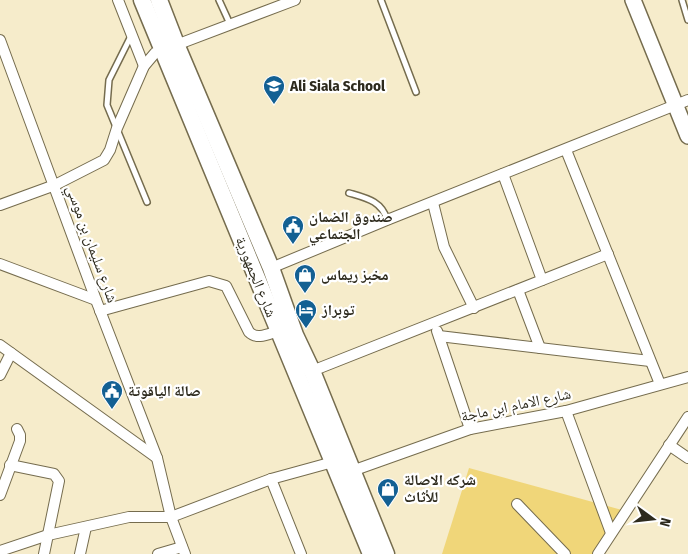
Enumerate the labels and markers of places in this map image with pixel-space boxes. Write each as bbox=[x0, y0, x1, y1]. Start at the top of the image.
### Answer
school or university icon: Ali Siala School bbox=[262, 74, 286, 105]
place label: Ali Siala School bbox=[289, 77, 386, 95]
place label: صندوق الضمان الجتماعي bbox=[309, 208, 393, 246]
public building icon: صندوق الضمان الجتماعي bbox=[281, 214, 305, 245]
shop icon: مخبز ريماس bbox=[293, 263, 317, 294]
place label: مخبز ريماس bbox=[321, 266, 389, 284]
hotel icon: توبراز bbox=[294, 298, 318, 329]
place label: توبراز bbox=[321, 301, 354, 319]
public building icon: صالة الياقوتة bbox=[100, 379, 124, 410]
place label: صالة الياقوتة bbox=[128, 382, 201, 400]
place label: شركه الاصالة للأثاث bbox=[404, 471, 476, 506]
shop icon: شركه الاصالة للأثاث bbox=[376, 477, 400, 508]

